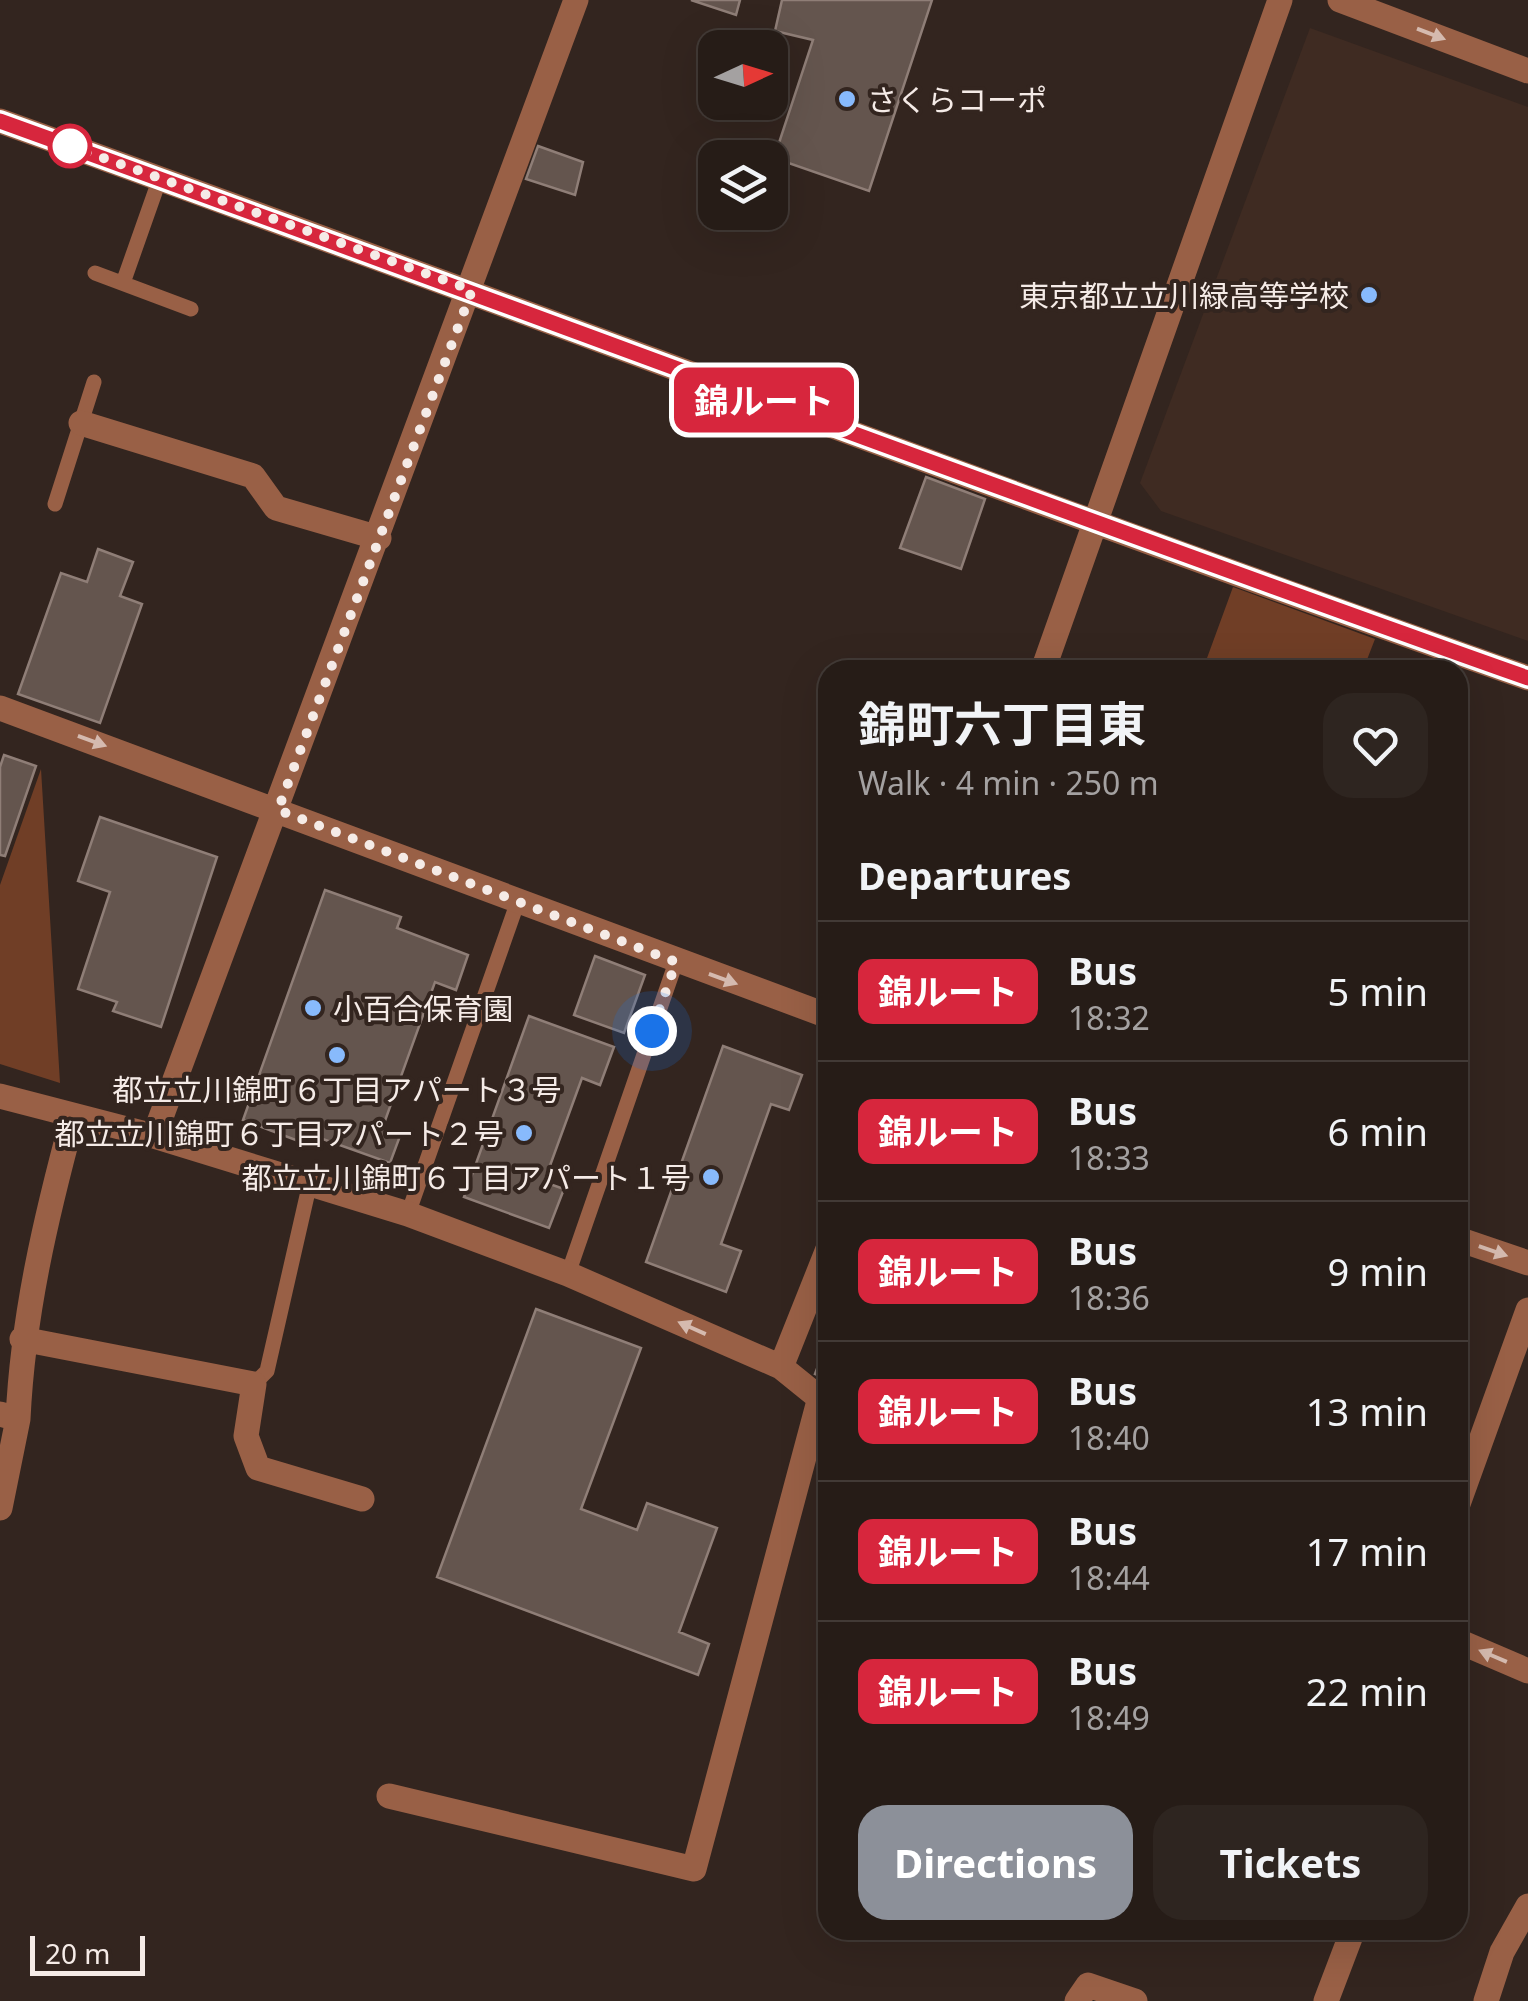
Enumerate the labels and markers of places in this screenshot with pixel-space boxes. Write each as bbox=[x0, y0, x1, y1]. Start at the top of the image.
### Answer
place label: さくらコーポ bbox=[867, 79, 1047, 120]
marker: さくらコーポ bbox=[836, 88, 858, 110]
unlabelled marker bbox=[49, 125, 91, 167]
place label: 東京都立立川緑高等学校 bbox=[1019, 275, 1349, 316]
marker: 東京都立立川緑高等学校 bbox=[1358, 284, 1380, 306]
place label: 小百合保育園 bbox=[333, 988, 513, 1029]
marker: 小百合保育園 bbox=[302, 997, 324, 1019]
marker: 都立立川錦町６丁目アパート３号 bbox=[326, 1044, 348, 1066]
place label: 都立立川錦町６丁目アパート３号 bbox=[112, 1069, 562, 1110]
place label: 都立立川錦町６丁目アパート２号 bbox=[55, 1113, 504, 1154]
marker: 都立立川錦町６丁目アパート２号 bbox=[513, 1122, 535, 1144]
place label: 都立立川錦町６丁目アパート１号 bbox=[242, 1157, 691, 1198]
marker: 都立立川錦町６丁目アパート１号 bbox=[700, 1166, 722, 1188]

